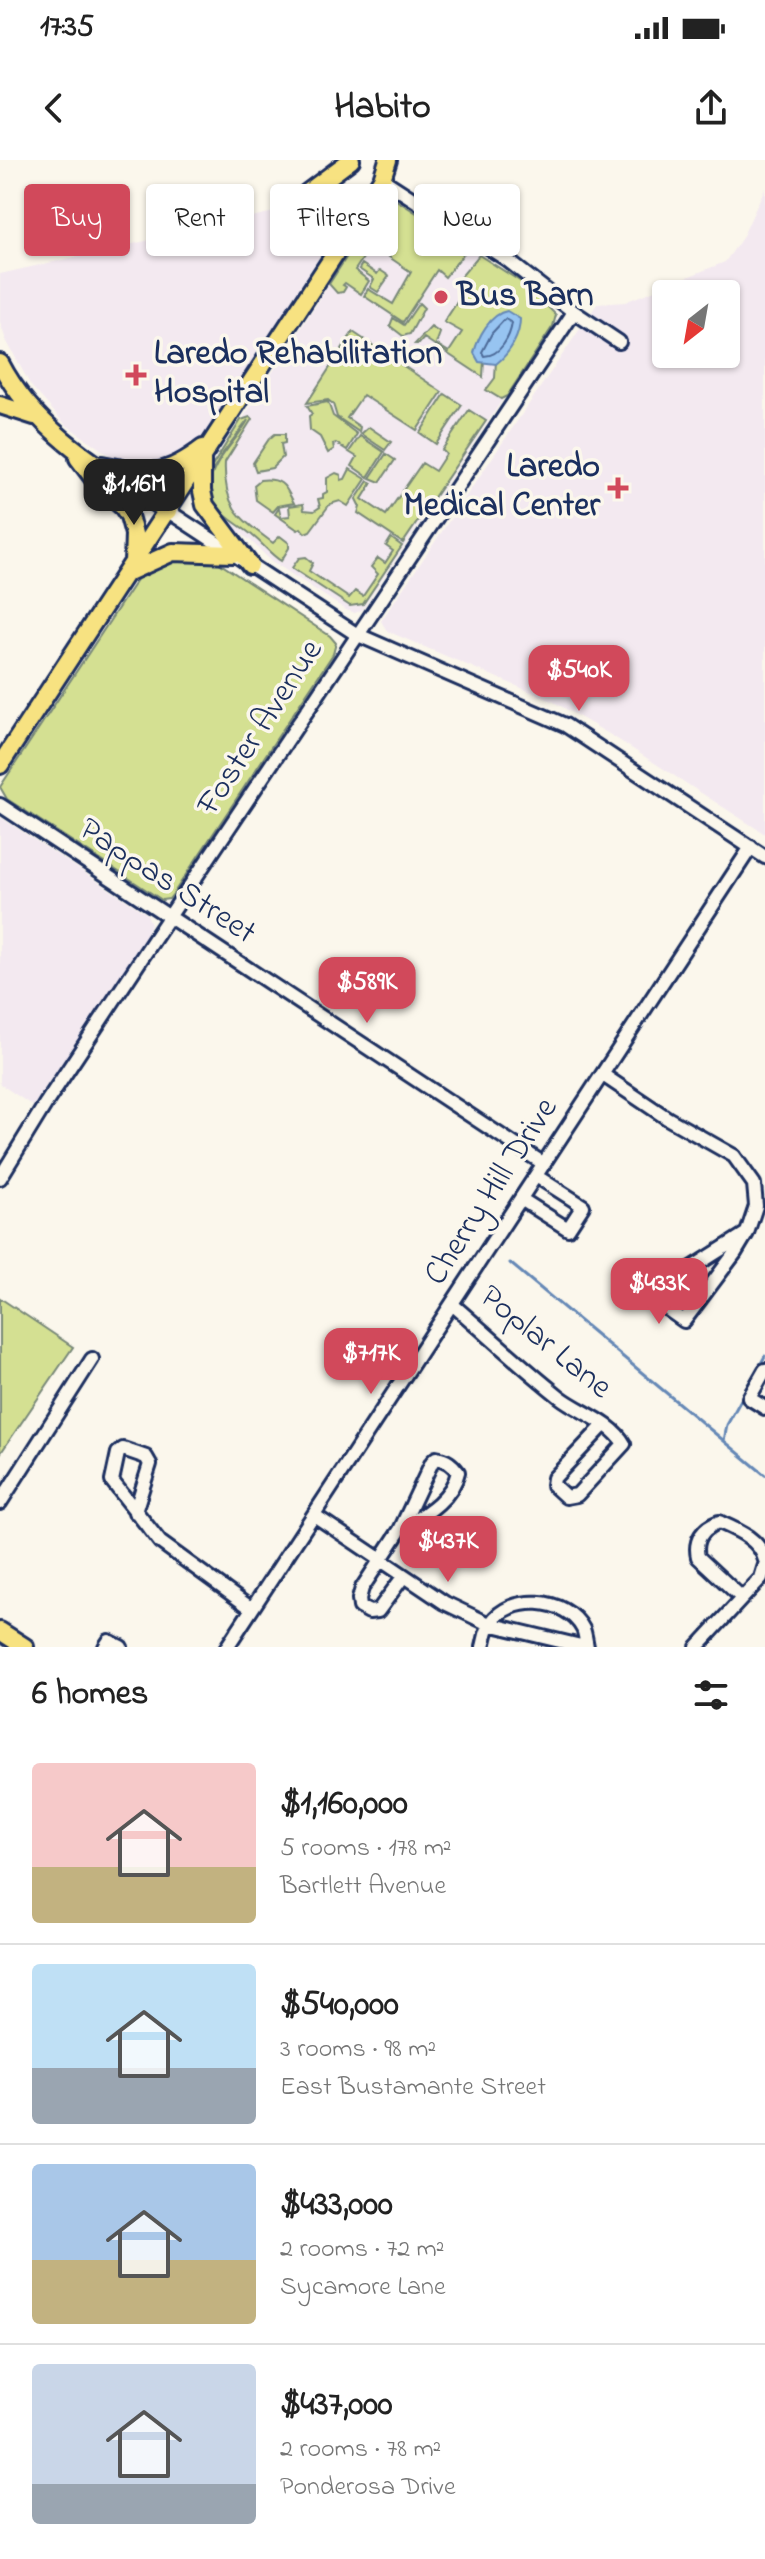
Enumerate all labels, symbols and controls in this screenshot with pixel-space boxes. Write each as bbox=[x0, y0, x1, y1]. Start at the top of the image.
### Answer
text: 17:35 bbox=[40, 6, 94, 50]
text: Habito bbox=[334, 82, 431, 135]
icon: back bbox=[32, 86, 76, 130]
icon: share bbox=[689, 86, 733, 130]
chip: Buy bbox=[24, 184, 130, 256]
chip: Rent bbox=[146, 184, 254, 256]
chip: Filters bbox=[270, 184, 398, 256]
chip: New bbox=[414, 184, 520, 256]
place label: Bus Barn bbox=[455, 272, 594, 322]
north arrow bbox=[652, 280, 740, 368]
map controls bbox=[652, 280, 740, 368]
marker: Bus Barn bbox=[432, 288, 450, 306]
place label: Laredo Rehabilitation Hospital bbox=[154, 330, 442, 419]
marker: Laredo Rehabilitation Hospital bbox=[125, 364, 147, 386]
place label: Laredo Medical Center bbox=[403, 443, 601, 532]
pin: $1.16M bbox=[69, 459, 199, 527]
text: $1.16M bbox=[102, 466, 166, 504]
marker: Laredo Medical Center bbox=[607, 477, 629, 499]
street label: Foster Avenue bbox=[185, 629, 337, 827]
pin: $540K bbox=[523, 645, 635, 713]
text: $540K bbox=[546, 652, 612, 690]
street label: Pappas Street bbox=[68, 806, 266, 958]
pin: $589K bbox=[311, 957, 423, 1025]
text: $589K bbox=[337, 964, 397, 1002]
street label: Cherry Hill Drive bbox=[412, 1087, 572, 1296]
pin: $433K bbox=[603, 1258, 715, 1326]
text: $433K bbox=[629, 1265, 689, 1303]
street label: Poplar Lane bbox=[468, 1274, 623, 1413]
pin: $717K bbox=[315, 1328, 427, 1396]
text: $717K bbox=[342, 1335, 400, 1373]
pin: $437K bbox=[392, 1516, 504, 1584]
text: $437K bbox=[418, 1523, 478, 1561]
text: 6 homes bbox=[32, 1670, 148, 1720]
icon: filters bbox=[689, 1673, 733, 1717]
text: $1,160,000 bbox=[280, 1780, 408, 1830]
icon: home bbox=[96, 1795, 192, 1891]
text: 5 rooms · 178 m² bbox=[280, 1830, 452, 1868]
text: Bartlett Avenue bbox=[280, 1868, 446, 1906]
text: $540,000 bbox=[280, 1981, 399, 2031]
icon: home bbox=[96, 1996, 192, 2092]
text: 3 rooms · 98 m² bbox=[280, 2031, 436, 2069]
text: East Bustamante Street bbox=[280, 2069, 546, 2107]
text: $433,000 bbox=[280, 2181, 393, 2231]
icon: home bbox=[96, 2196, 192, 2292]
text: 2 rooms · 72 m² bbox=[280, 2231, 445, 2269]
text: Sycamore Lane bbox=[280, 2269, 446, 2307]
text: $437,000 bbox=[280, 2381, 393, 2431]
icon: home bbox=[96, 2396, 192, 2492]
text: 2 rooms · 78 m² bbox=[280, 2431, 441, 2469]
text: Ponderosa Drive bbox=[280, 2469, 456, 2507]

